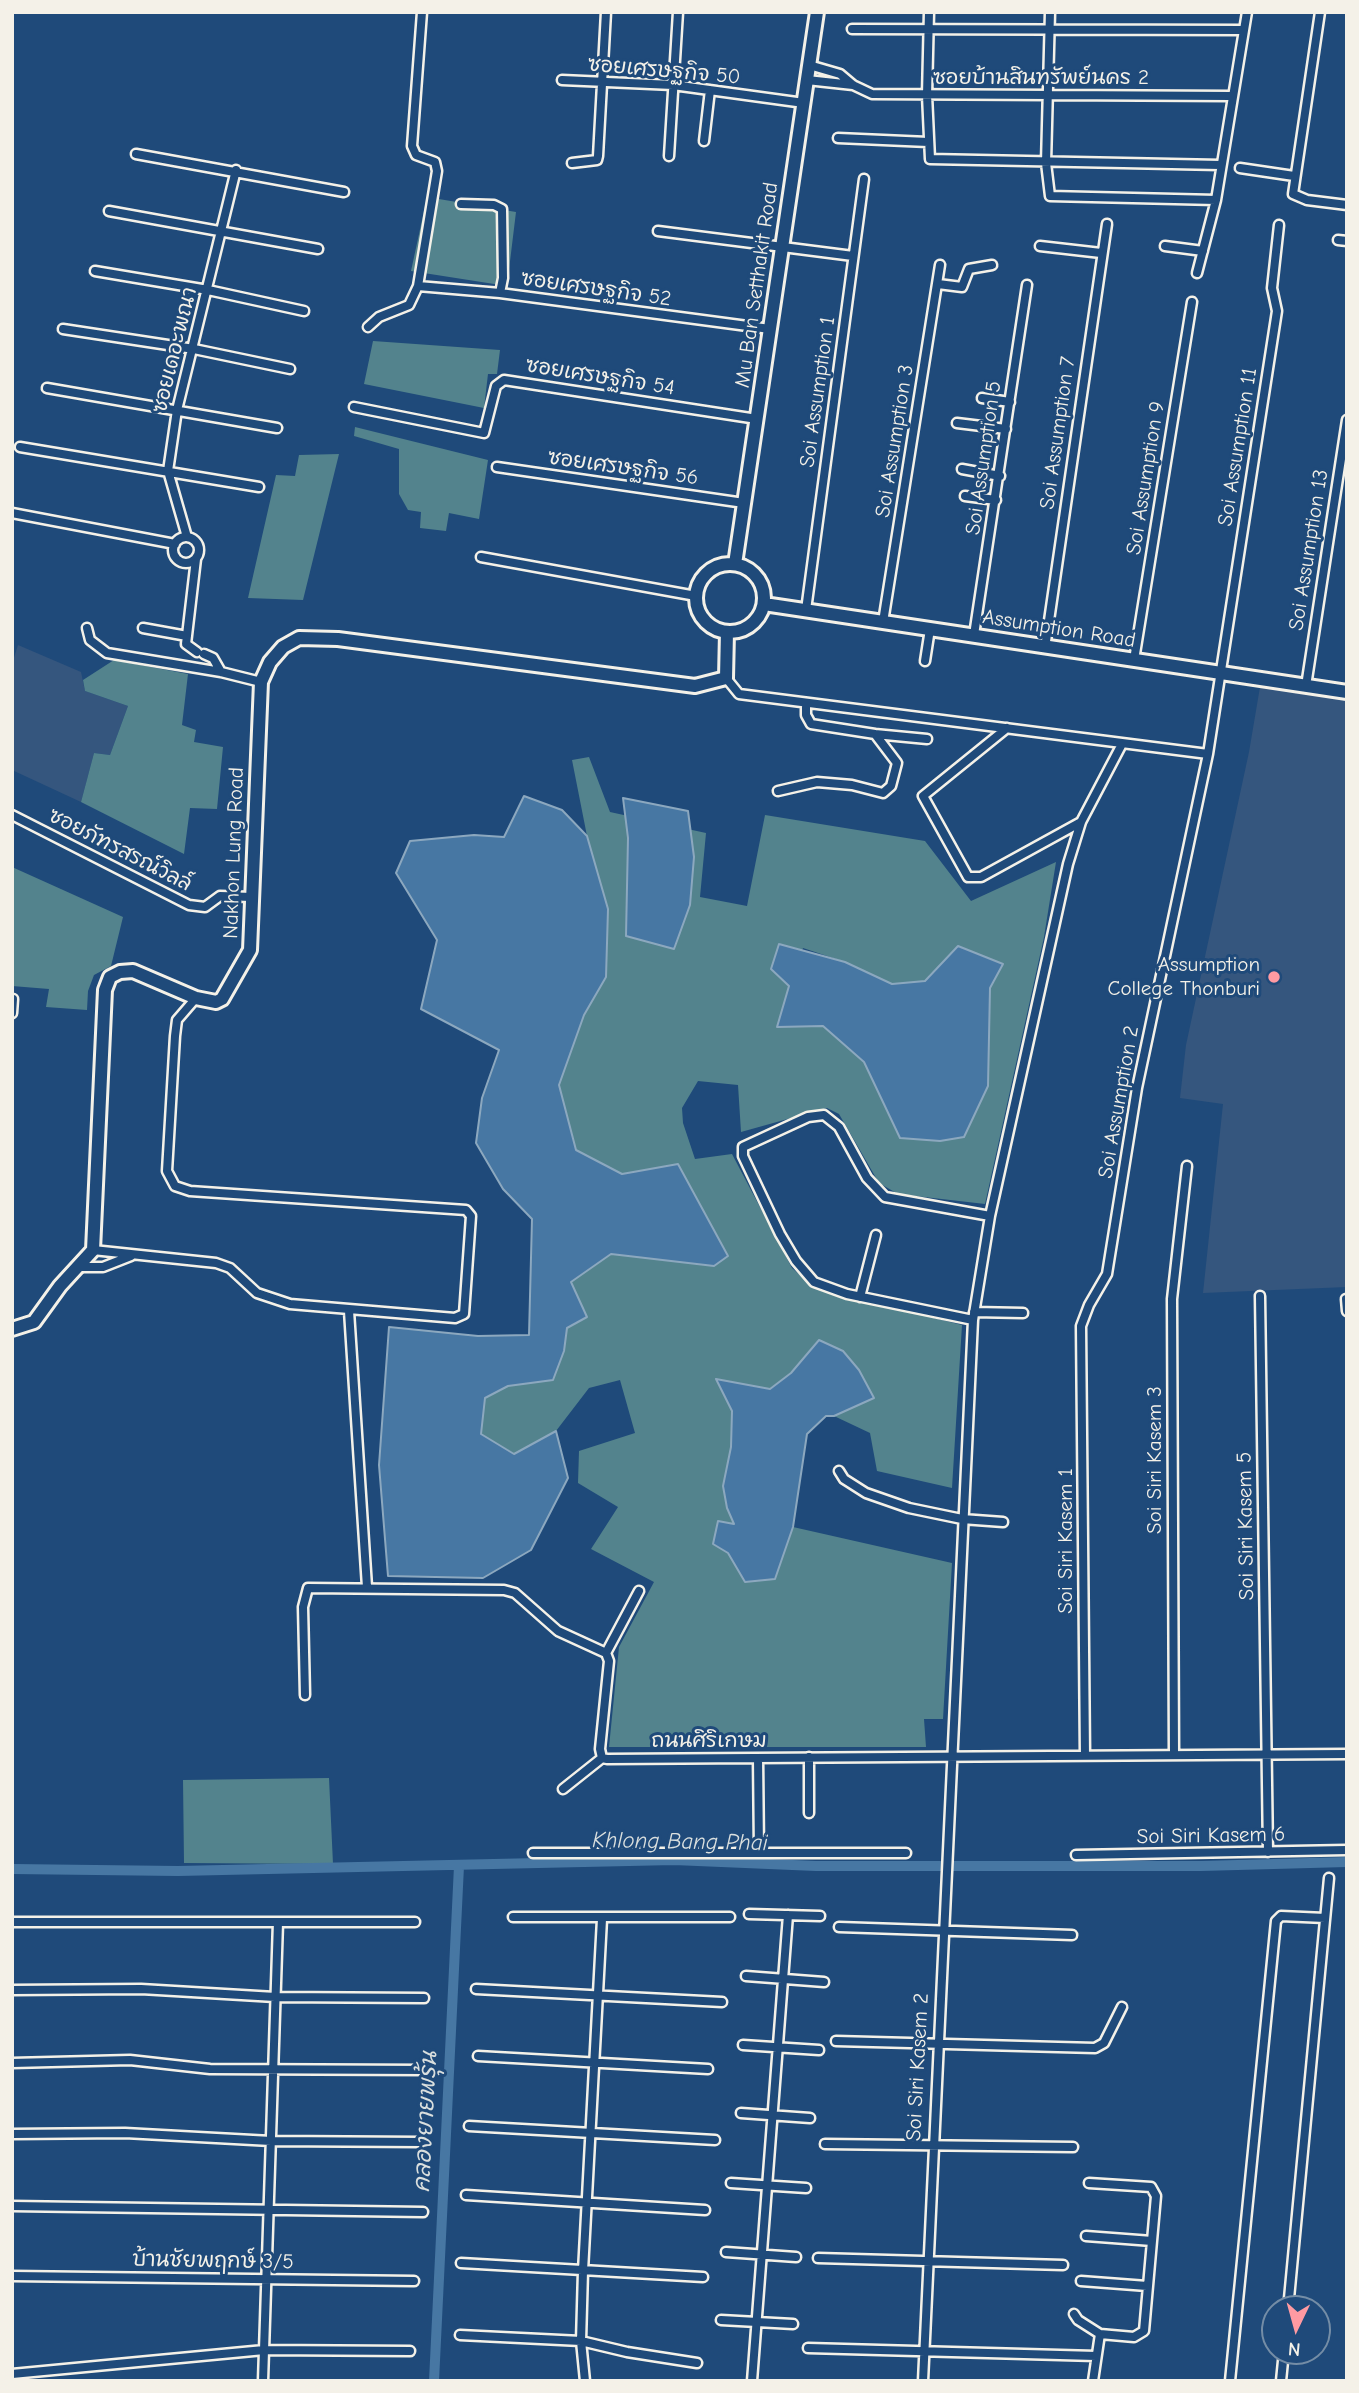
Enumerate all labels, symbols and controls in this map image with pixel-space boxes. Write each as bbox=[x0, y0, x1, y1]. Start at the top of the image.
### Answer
street label: ซอยเศรษฐกิจ 50 bbox=[587, 52, 741, 90]
street label: ซอยบ้านสินทรัพย์นคร 2 bbox=[933, 65, 1149, 91]
street label: Mu Ban Setthakit Road bbox=[730, 181, 784, 389]
street label: ซอยเศรษฐกิจ 52 bbox=[519, 266, 673, 312]
street label: ซอยเดอะพณา bbox=[147, 284, 203, 416]
street label: Soi Assumption 1 bbox=[795, 315, 841, 469]
street label: ซอยเศรษฐกิจ 54 bbox=[524, 353, 676, 401]
street label: Soi Assumption 7 bbox=[1035, 355, 1081, 511]
street label: Soi Assumption 3 bbox=[870, 363, 920, 519]
street label: Soi Assumption 11 bbox=[1213, 366, 1263, 528]
street label: Soi Assumption 5 bbox=[961, 379, 1007, 537]
street label: Soi Assumption 9 bbox=[1121, 400, 1171, 556]
street label: ซอยเศรษฐกิจ 56 bbox=[546, 445, 700, 491]
street label: Soi Assumption 13 bbox=[1284, 468, 1334, 632]
street label: Assumption Road bbox=[981, 604, 1137, 654]
street label: Nakhon Lung Road bbox=[218, 767, 250, 939]
street label: ซอยภัทรสรณ์วิลล์ bbox=[44, 803, 196, 897]
place label: Assumption College Thonburi bbox=[1108, 952, 1260, 1002]
marker: Assumption College Thonburi bbox=[1266, 969, 1282, 985]
street label: Soi Assumption 2 bbox=[1093, 1024, 1145, 1180]
street label: Soi Siri Kasem 3 bbox=[1142, 1386, 1168, 1534]
street label: Soi Siri Kasem 5 bbox=[1232, 1452, 1260, 1600]
street label: Soi Siri Kasem 1 bbox=[1053, 1468, 1079, 1614]
street label: ถนนศิริเกษม bbox=[651, 1728, 767, 1754]
street label: Soi Siri Kasem 6 bbox=[1137, 1822, 1285, 1850]
water label: Khlong Bang Phai bbox=[592, 1827, 768, 1857]
street label: Soi Siri Kasem 2 bbox=[902, 1992, 934, 2142]
water label: คลองยายพรุ้น bbox=[409, 2051, 443, 2193]
street label: บ้านชัยพฤกษ์ 3/5 bbox=[132, 2247, 294, 2275]
north arrow bbox=[1261, 2295, 1331, 2365]
text: N bbox=[1287, 2337, 1301, 2360]

